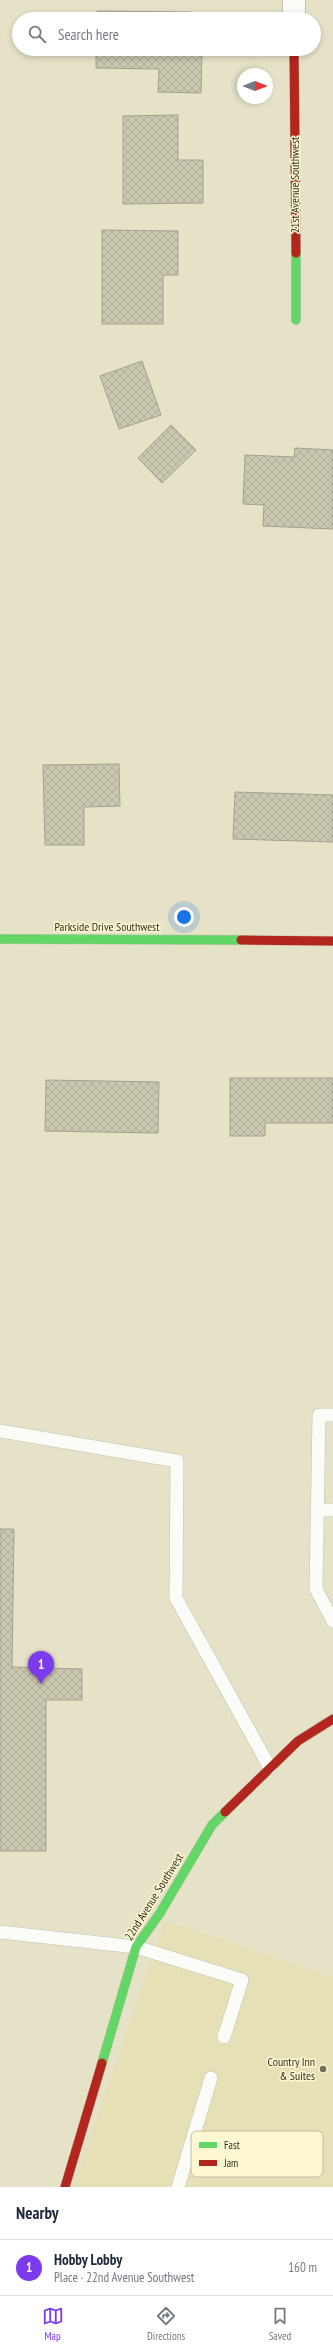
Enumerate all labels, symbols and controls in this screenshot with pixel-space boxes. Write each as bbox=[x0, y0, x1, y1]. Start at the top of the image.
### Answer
search box bbox=[12, 12, 321, 56]
icon: search bbox=[26, 23, 48, 45]
text: Search here bbox=[58, 25, 119, 44]
north arrow bbox=[237, 68, 273, 104]
street label: 21st Avenue Southwest bbox=[287, 136, 302, 233]
your location bbox=[174, 907, 194, 927]
street label: Parkside Drive Southwest bbox=[55, 919, 160, 934]
pin: 1 bbox=[28, 1651, 54, 1684]
street label: 22nd Avenue Southwest bbox=[121, 1850, 187, 1943]
place label: Country Inn & Suites bbox=[268, 2054, 315, 2083]
marker: Country Inn & Suites bbox=[318, 2064, 328, 2074]
legend bbox=[191, 2131, 323, 2177]
text: Fast bbox=[224, 2138, 240, 2152]
text: Jam bbox=[223, 2156, 238, 2170]
text: Nearby bbox=[16, 2202, 59, 2224]
text: Hobby Lobby bbox=[54, 2250, 122, 2269]
text: 1 bbox=[26, 2259, 32, 2276]
text: 160 m bbox=[288, 2259, 317, 2276]
text: Place · 22nd Avenue Southwest bbox=[54, 2269, 194, 2286]
tab: Map bbox=[42, 2305, 64, 2343]
tab: Directions bbox=[147, 2305, 185, 2343]
tab: Saved bbox=[269, 2305, 291, 2343]

